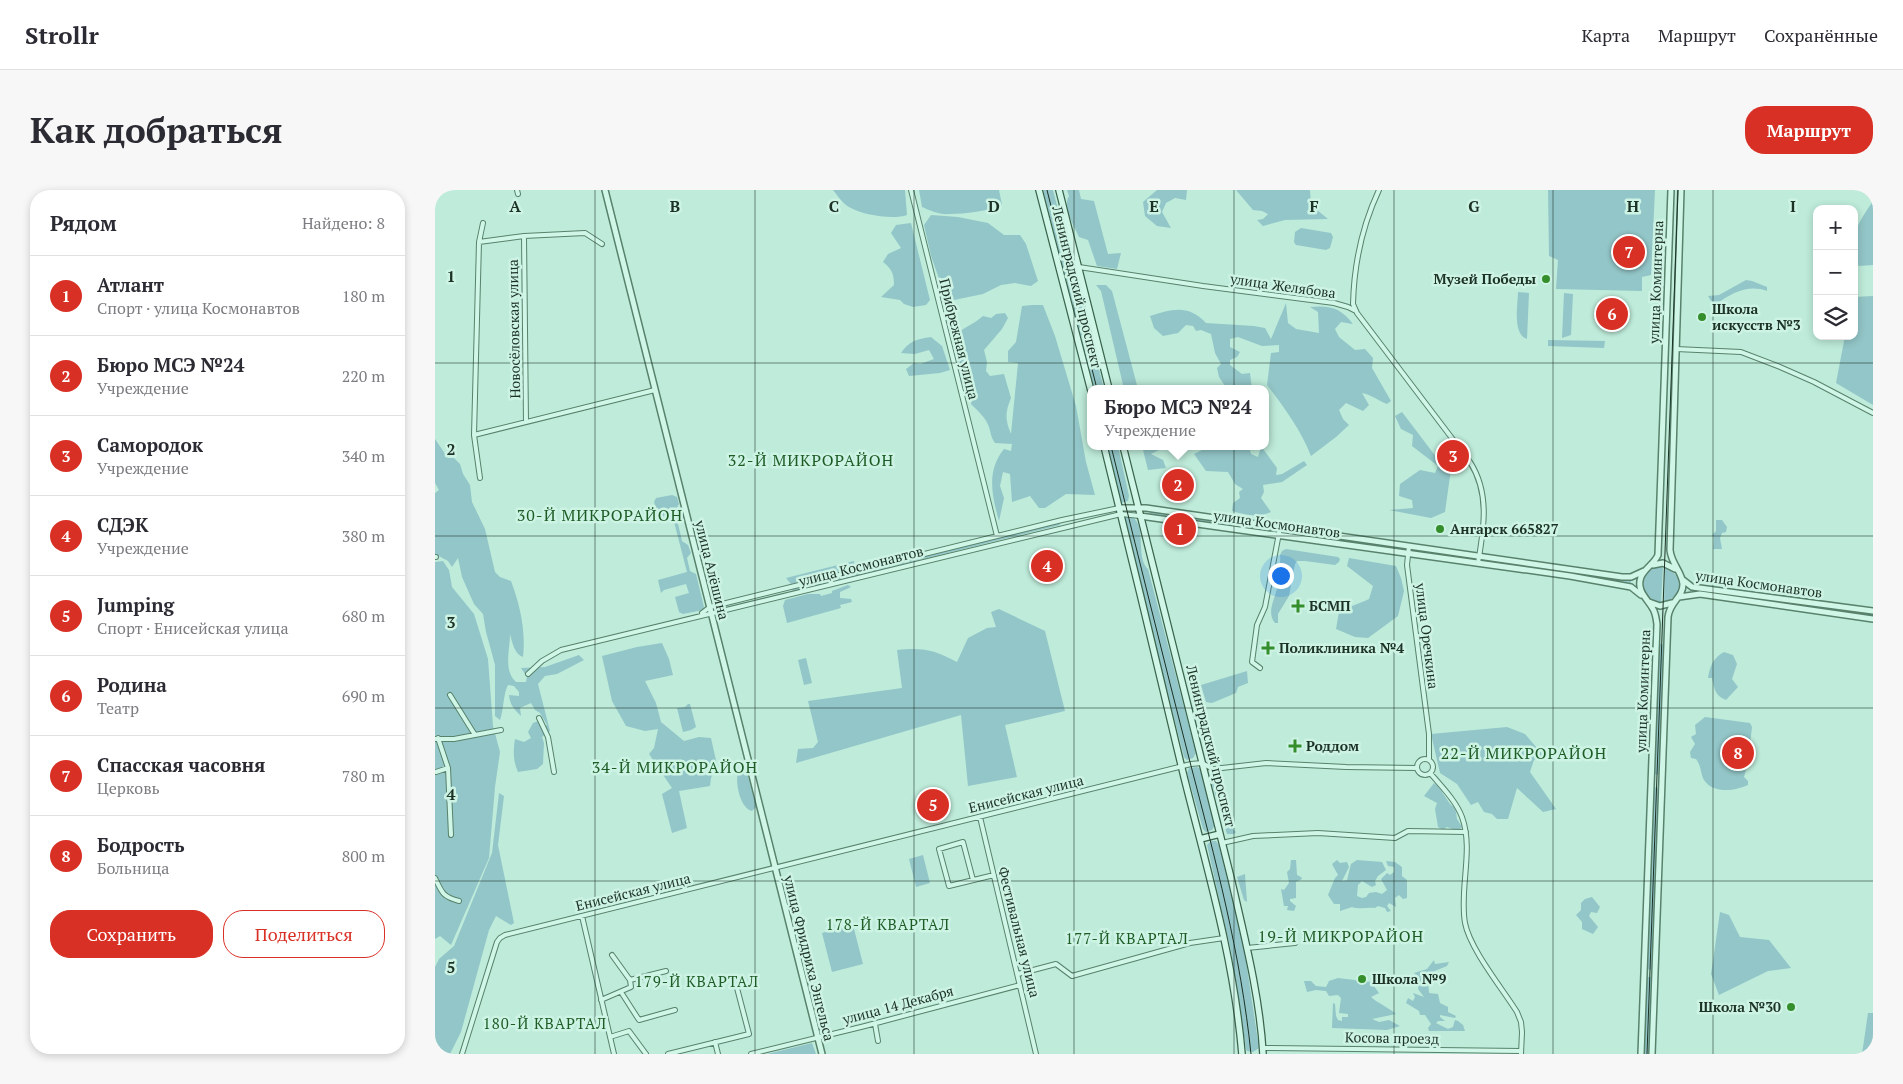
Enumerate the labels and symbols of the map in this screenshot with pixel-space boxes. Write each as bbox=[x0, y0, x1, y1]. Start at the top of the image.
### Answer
text: A bbox=[509, 195, 521, 217]
text: B bbox=[670, 195, 680, 217]
text: C bbox=[829, 195, 839, 217]
text: D bbox=[988, 195, 1000, 217]
text: E bbox=[1149, 195, 1159, 217]
text: F bbox=[1309, 195, 1319, 217]
text: G bbox=[1468, 195, 1480, 217]
text: H bbox=[1627, 195, 1639, 217]
text: I bbox=[1790, 195, 1796, 217]
street label: Ленинградский проспект bbox=[1048, 203, 1107, 370]
street label: улица Коминтерна bbox=[1644, 220, 1667, 345]
pin: 7 bbox=[1613, 233, 1645, 271]
street label: Новосёловская улица bbox=[503, 259, 524, 399]
text: 1 bbox=[446, 265, 456, 287]
street label: улица Желябова bbox=[1228, 269, 1337, 302]
place label: Музей Победы bbox=[1434, 269, 1536, 288]
marker: Музей Победы bbox=[1540, 273, 1552, 285]
street label: Прибрежная улица bbox=[935, 276, 984, 401]
pin: 6 bbox=[1596, 295, 1628, 333]
place label: Школа искусств №3 bbox=[1712, 299, 1801, 334]
marker: Школа искусств №3 bbox=[1696, 311, 1708, 323]
pin: 3 bbox=[1437, 437, 1469, 475]
text: 2 bbox=[446, 438, 456, 460]
district label: 32-Й МИКРОРАЙОН bbox=[728, 449, 894, 471]
pin: 2 bbox=[1162, 466, 1194, 504]
district label: 30-Й МИКРОРАЙОН bbox=[517, 504, 683, 526]
street label: улица Космонавтов bbox=[1211, 505, 1342, 542]
pin: 1 bbox=[1164, 510, 1196, 548]
street label: улица Алёшина bbox=[691, 517, 734, 622]
place label: Ангарск 665827 bbox=[1450, 519, 1559, 538]
marker: Ангарск 665827 bbox=[1434, 523, 1446, 535]
street label: улица Космонавтов bbox=[796, 541, 925, 590]
pin: 4 bbox=[1031, 547, 1063, 585]
your location bbox=[1268, 563, 1294, 589]
street label: улица Космонавтов bbox=[1693, 565, 1824, 602]
street label: улица Оречкина bbox=[1411, 581, 1443, 690]
place label: БСМП bbox=[1309, 596, 1351, 615]
marker: БСМП bbox=[1291, 599, 1305, 613]
text: 3 bbox=[446, 611, 456, 633]
street label: улица Коминтерна bbox=[1631, 629, 1654, 754]
place label: Поликлиника №4 bbox=[1279, 638, 1404, 657]
marker: Поликлиника №4 bbox=[1261, 641, 1275, 655]
street label: Ленинградский проспект bbox=[1182, 662, 1241, 829]
pin: 8 bbox=[1722, 734, 1754, 772]
place label: Роддом bbox=[1306, 736, 1359, 755]
marker: Роддом bbox=[1288, 739, 1302, 753]
district label: 22-Й МИКРОРАЙОН bbox=[1441, 742, 1607, 764]
district label: 34-Й МИКРОРАЙОН bbox=[592, 756, 758, 778]
street label: Енисейская улица bbox=[966, 770, 1085, 817]
text: 4 bbox=[446, 783, 456, 805]
pin: 5 bbox=[917, 786, 949, 824]
street label: Фестивальная улица bbox=[994, 865, 1045, 999]
street label: Енисейская улица bbox=[573, 868, 692, 915]
street label: улица Фридриха Энгельса bbox=[779, 872, 839, 1043]
district label: 178-Й КВАРТАЛ bbox=[826, 914, 950, 934]
district label: 19-Й МИКРОРАЙОН bbox=[1258, 925, 1424, 947]
district label: 177-Й КВАРТАЛ bbox=[1065, 928, 1189, 948]
text: 5 bbox=[446, 956, 456, 978]
place label: Школа №9 bbox=[1372, 969, 1446, 988]
district label: 179-Й КВАРТАЛ bbox=[635, 971, 759, 991]
marker: Школа №9 bbox=[1356, 973, 1368, 985]
street label: улица 14 Декабря bbox=[839, 981, 955, 1029]
place label: Школа №30 bbox=[1699, 997, 1781, 1016]
marker: Школа №30 bbox=[1785, 1001, 1797, 1013]
district label: 180-Й КВАРТАЛ bbox=[483, 1013, 607, 1033]
street label: Косова проезд bbox=[1345, 1027, 1439, 1048]

